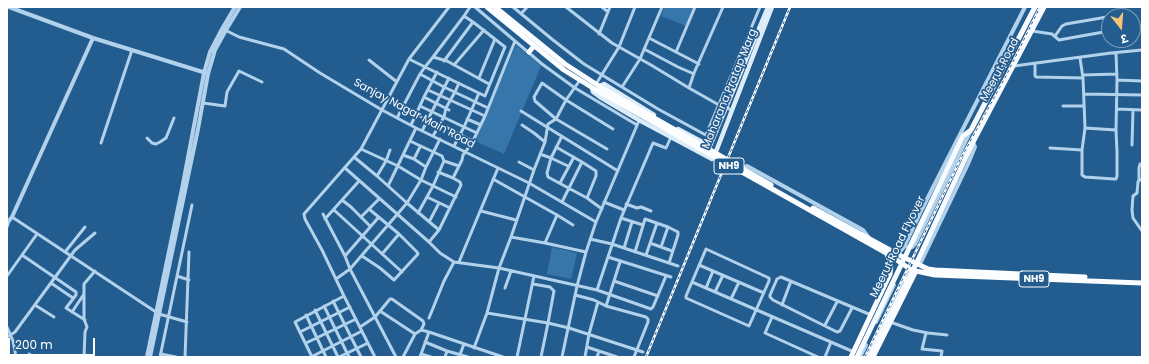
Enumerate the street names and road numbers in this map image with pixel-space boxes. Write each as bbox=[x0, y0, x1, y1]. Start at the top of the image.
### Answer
street label: Maharana Pratap Marg bbox=[700, 27, 760, 151]
street label: Meerut Road bbox=[978, 36, 1022, 104]
street label: Sanjay Nagar Main Road bbox=[351, 76, 477, 152]
road number: NH9 bbox=[714, 158, 744, 174]
street label: Meerut Road Flyover bbox=[868, 194, 928, 300]
road number: NH9 bbox=[1019, 271, 1049, 287]

